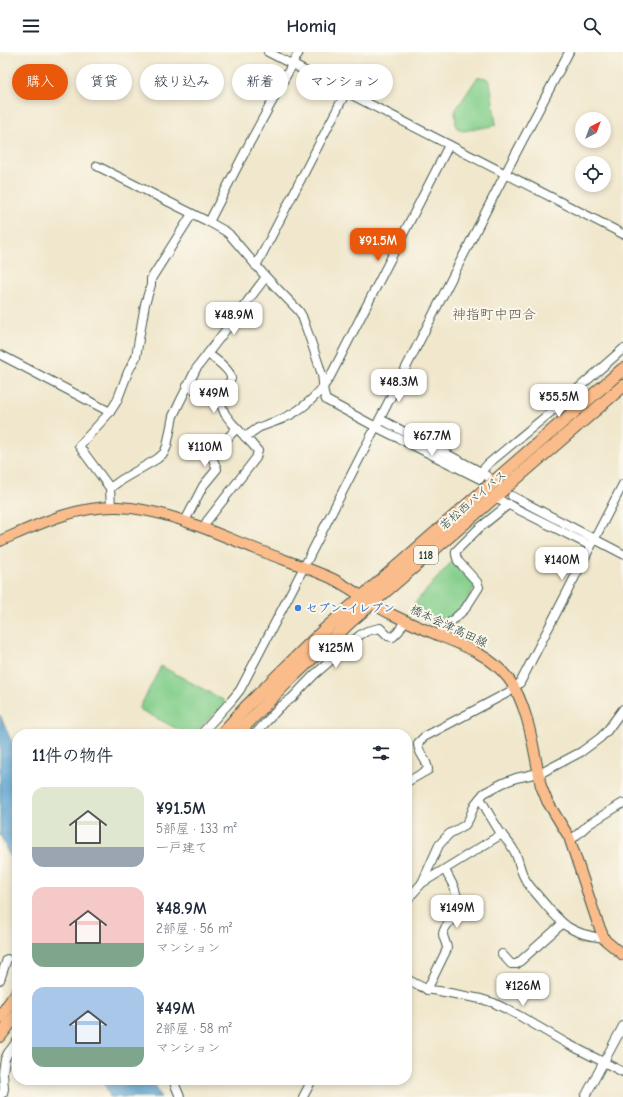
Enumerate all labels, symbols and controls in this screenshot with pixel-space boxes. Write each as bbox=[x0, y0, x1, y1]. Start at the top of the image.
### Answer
icon: menu bbox=[20, 15, 42, 37]
icon: search bbox=[581, 15, 603, 37]
text: Homiq bbox=[286, 16, 337, 37]
chip: 購入 bbox=[12, 64, 68, 100]
chip: 賃貸 bbox=[76, 64, 132, 100]
chip: 絞り込み bbox=[140, 64, 224, 100]
chip: 新着 bbox=[232, 64, 288, 100]
chip: マンション bbox=[296, 64, 393, 100]
north arrow bbox=[575, 112, 611, 148]
map controls bbox=[575, 112, 611, 192]
button: locate bbox=[575, 156, 611, 192]
pin: ¥91.5M bbox=[345, 228, 411, 262]
text: ¥91.5M bbox=[359, 233, 397, 248]
pin: ¥48.9M bbox=[201, 302, 267, 336]
district label: 神指町中四合 bbox=[452, 306, 536, 323]
text: ¥48.9M bbox=[215, 307, 253, 322]
pin: ¥48.3M bbox=[366, 369, 432, 403]
text: ¥48.3M bbox=[380, 374, 418, 389]
pin: ¥49M bbox=[190, 380, 238, 414]
pin: ¥55.5M bbox=[526, 384, 592, 418]
text: ¥49M bbox=[199, 385, 229, 400]
text: ¥55.5M bbox=[539, 389, 579, 404]
pin: ¥67.7M bbox=[399, 423, 465, 457]
text: ¥67.7M bbox=[413, 428, 451, 443]
pin: ¥110M bbox=[177, 434, 233, 468]
text: ¥110M bbox=[188, 439, 222, 454]
street label: 若松西バイパス bbox=[437, 467, 509, 533]
road number: 118 bbox=[414, 546, 438, 564]
pin: ¥140M bbox=[534, 547, 590, 581]
text: ¥140M bbox=[544, 552, 580, 567]
place label: セブン-イレブン bbox=[306, 601, 395, 615]
street label: 橋本会津高田線 bbox=[408, 602, 490, 650]
marker: セブン-イレブン bbox=[293, 603, 303, 613]
pin: ¥125M bbox=[308, 635, 364, 669]
text: ¥125M bbox=[318, 640, 354, 655]
icon: filters bbox=[370, 742, 392, 764]
text: 11件の物件 bbox=[32, 746, 113, 765]
text: ¥91.5M bbox=[156, 799, 206, 818]
icon: home bbox=[64, 803, 112, 851]
text: 5部屋 · 133 m² bbox=[156, 821, 237, 836]
text: 一戸建て bbox=[156, 840, 208, 855]
pin: ¥149M bbox=[429, 895, 485, 929]
text: ¥48.9M bbox=[156, 899, 207, 918]
text: ¥149M bbox=[440, 900, 474, 915]
icon: home bbox=[64, 903, 112, 951]
text: 2部屋 · 56 m² bbox=[156, 921, 232, 936]
text: マンション bbox=[156, 940, 220, 955]
pin: ¥126M bbox=[495, 973, 551, 1007]
text: ¥126M bbox=[505, 978, 541, 993]
text: ¥49M bbox=[156, 999, 195, 1018]
icon: home bbox=[64, 1003, 112, 1051]
text: 2部屋 · 58 m² bbox=[156, 1021, 232, 1036]
text: マンション bbox=[156, 1040, 220, 1055]

